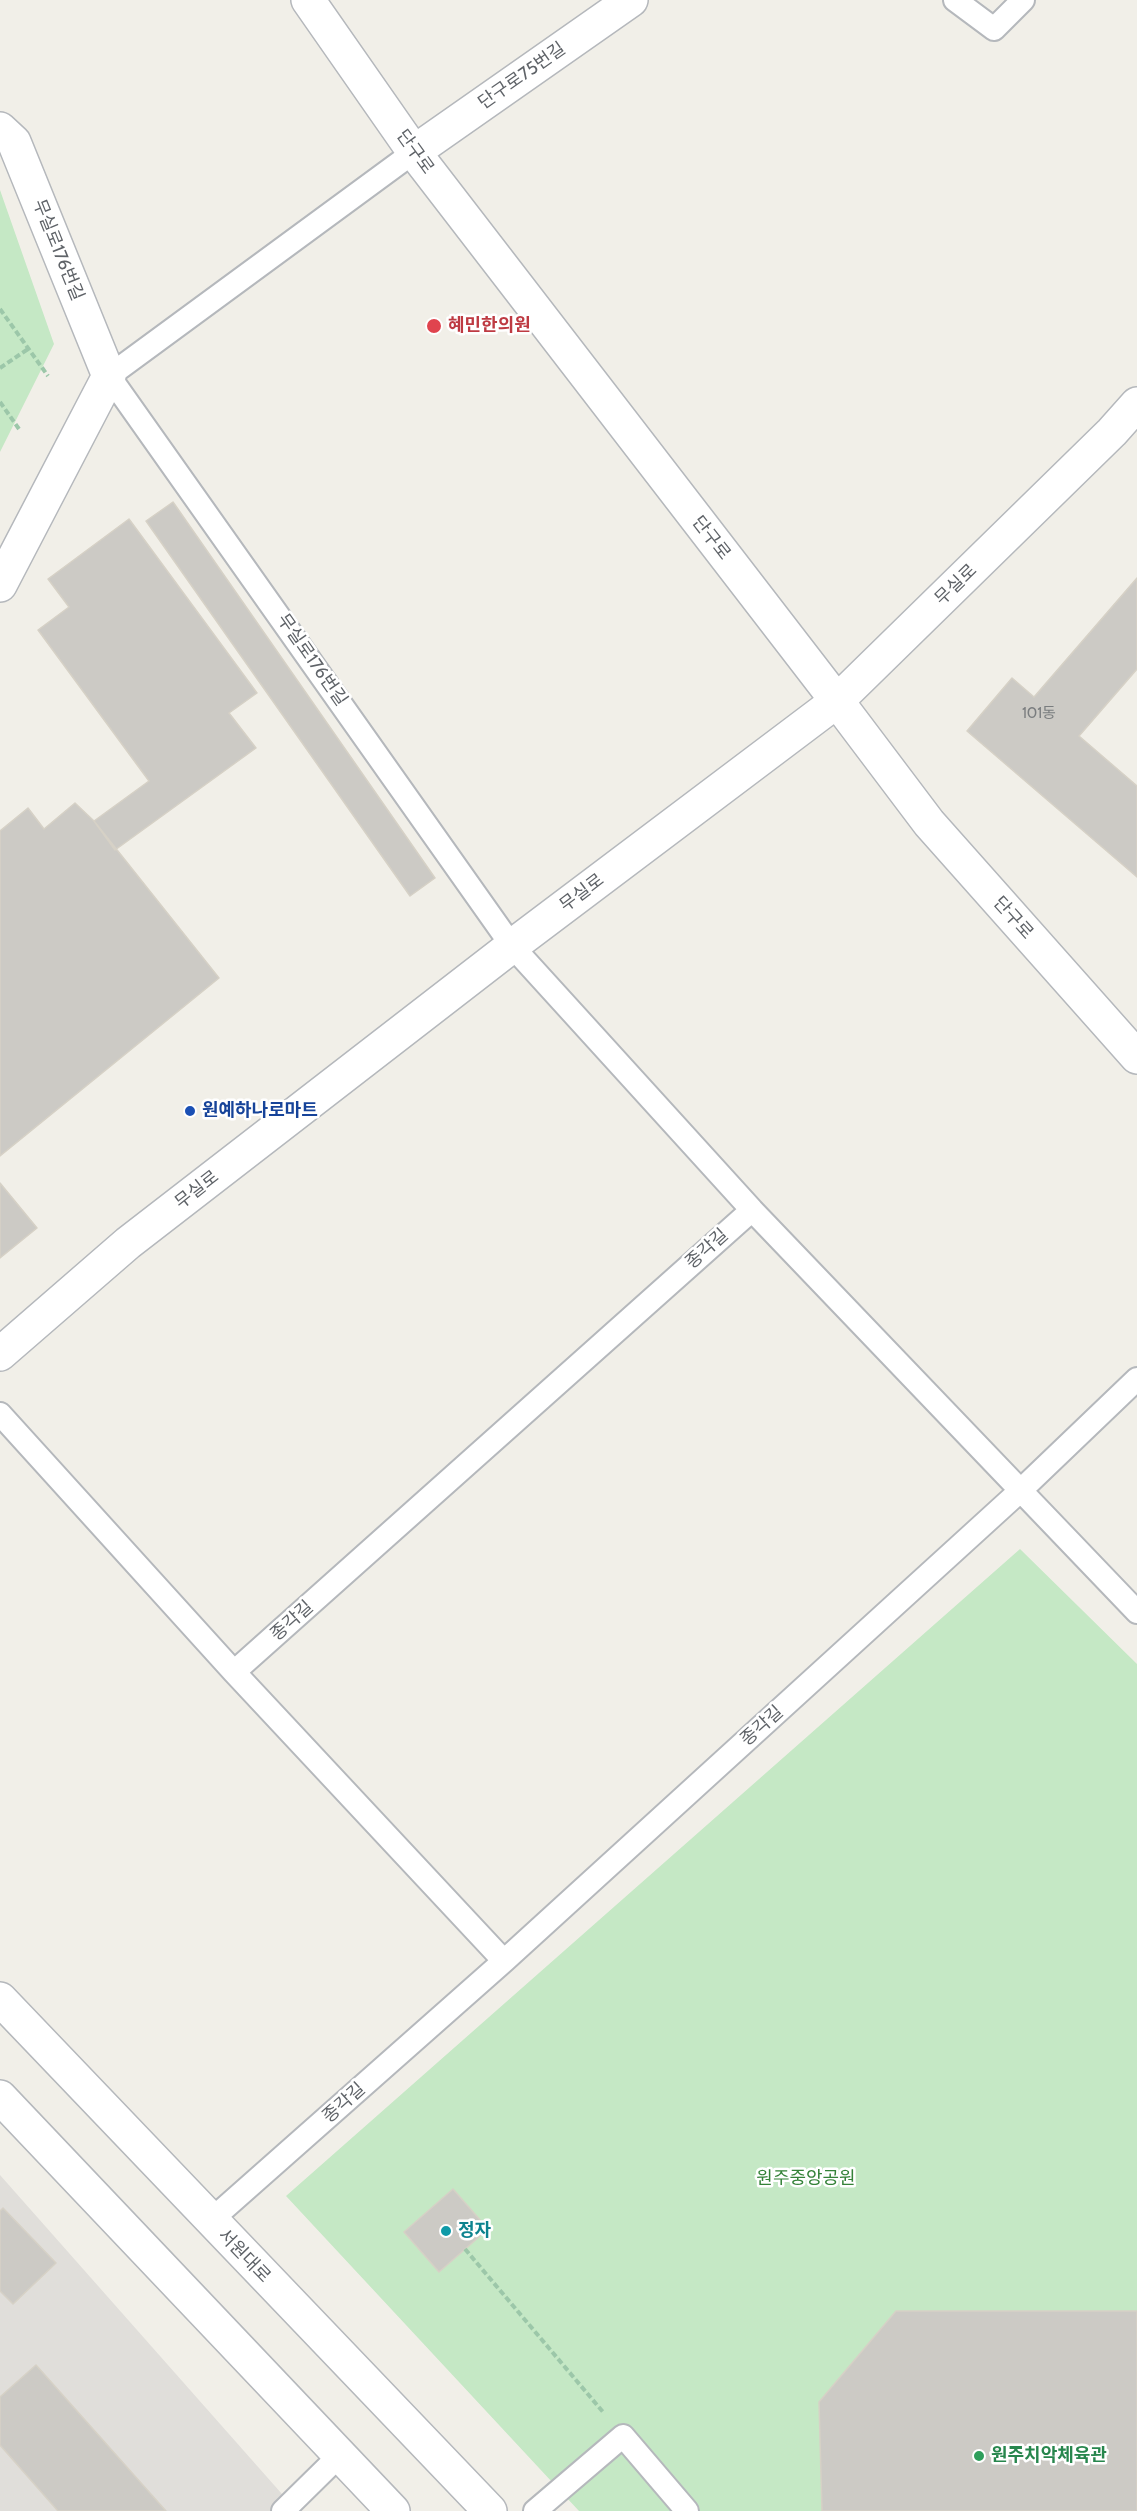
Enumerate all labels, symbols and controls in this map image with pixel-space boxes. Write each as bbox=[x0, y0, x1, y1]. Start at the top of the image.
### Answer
street label: 단구로75번길 bbox=[474, 38, 570, 114]
street label: 단구로 bbox=[392, 126, 438, 178]
street label: 무실로176번길 bbox=[28, 196, 88, 304]
place label: 혜민한의원 bbox=[448, 315, 531, 337]
marker: 혜민한의원 bbox=[425, 317, 443, 335]
street label: 단구로 bbox=[687, 512, 735, 564]
street label: 무실로 bbox=[931, 560, 981, 610]
street label: 무실로176번길 bbox=[272, 610, 352, 710]
house number: 101동 bbox=[1022, 705, 1056, 723]
street label: 무실로 bbox=[556, 869, 608, 917]
street label: 단구로 bbox=[988, 892, 1038, 944]
place label: 원예하나로마트 bbox=[202, 1100, 318, 1122]
marker: 원예하나로마트 bbox=[183, 1104, 197, 1118]
street label: 무실로 bbox=[171, 1166, 223, 1214]
street label: 종각길 bbox=[681, 1224, 733, 1274]
street label: 종각길 bbox=[266, 1596, 318, 1646]
street label: 종각길 bbox=[736, 1701, 788, 1751]
street label: 종각길 bbox=[318, 2078, 370, 2128]
park label: 원주중앙공원 bbox=[756, 2168, 856, 2190]
place label: 정자 bbox=[458, 2220, 491, 2242]
marker: 정자 bbox=[439, 2224, 453, 2238]
street label: 서원대로 bbox=[213, 2225, 275, 2287]
place label: 원주치악체육관 bbox=[991, 2445, 1107, 2467]
marker: 원주치악체육관 bbox=[972, 2449, 986, 2463]

